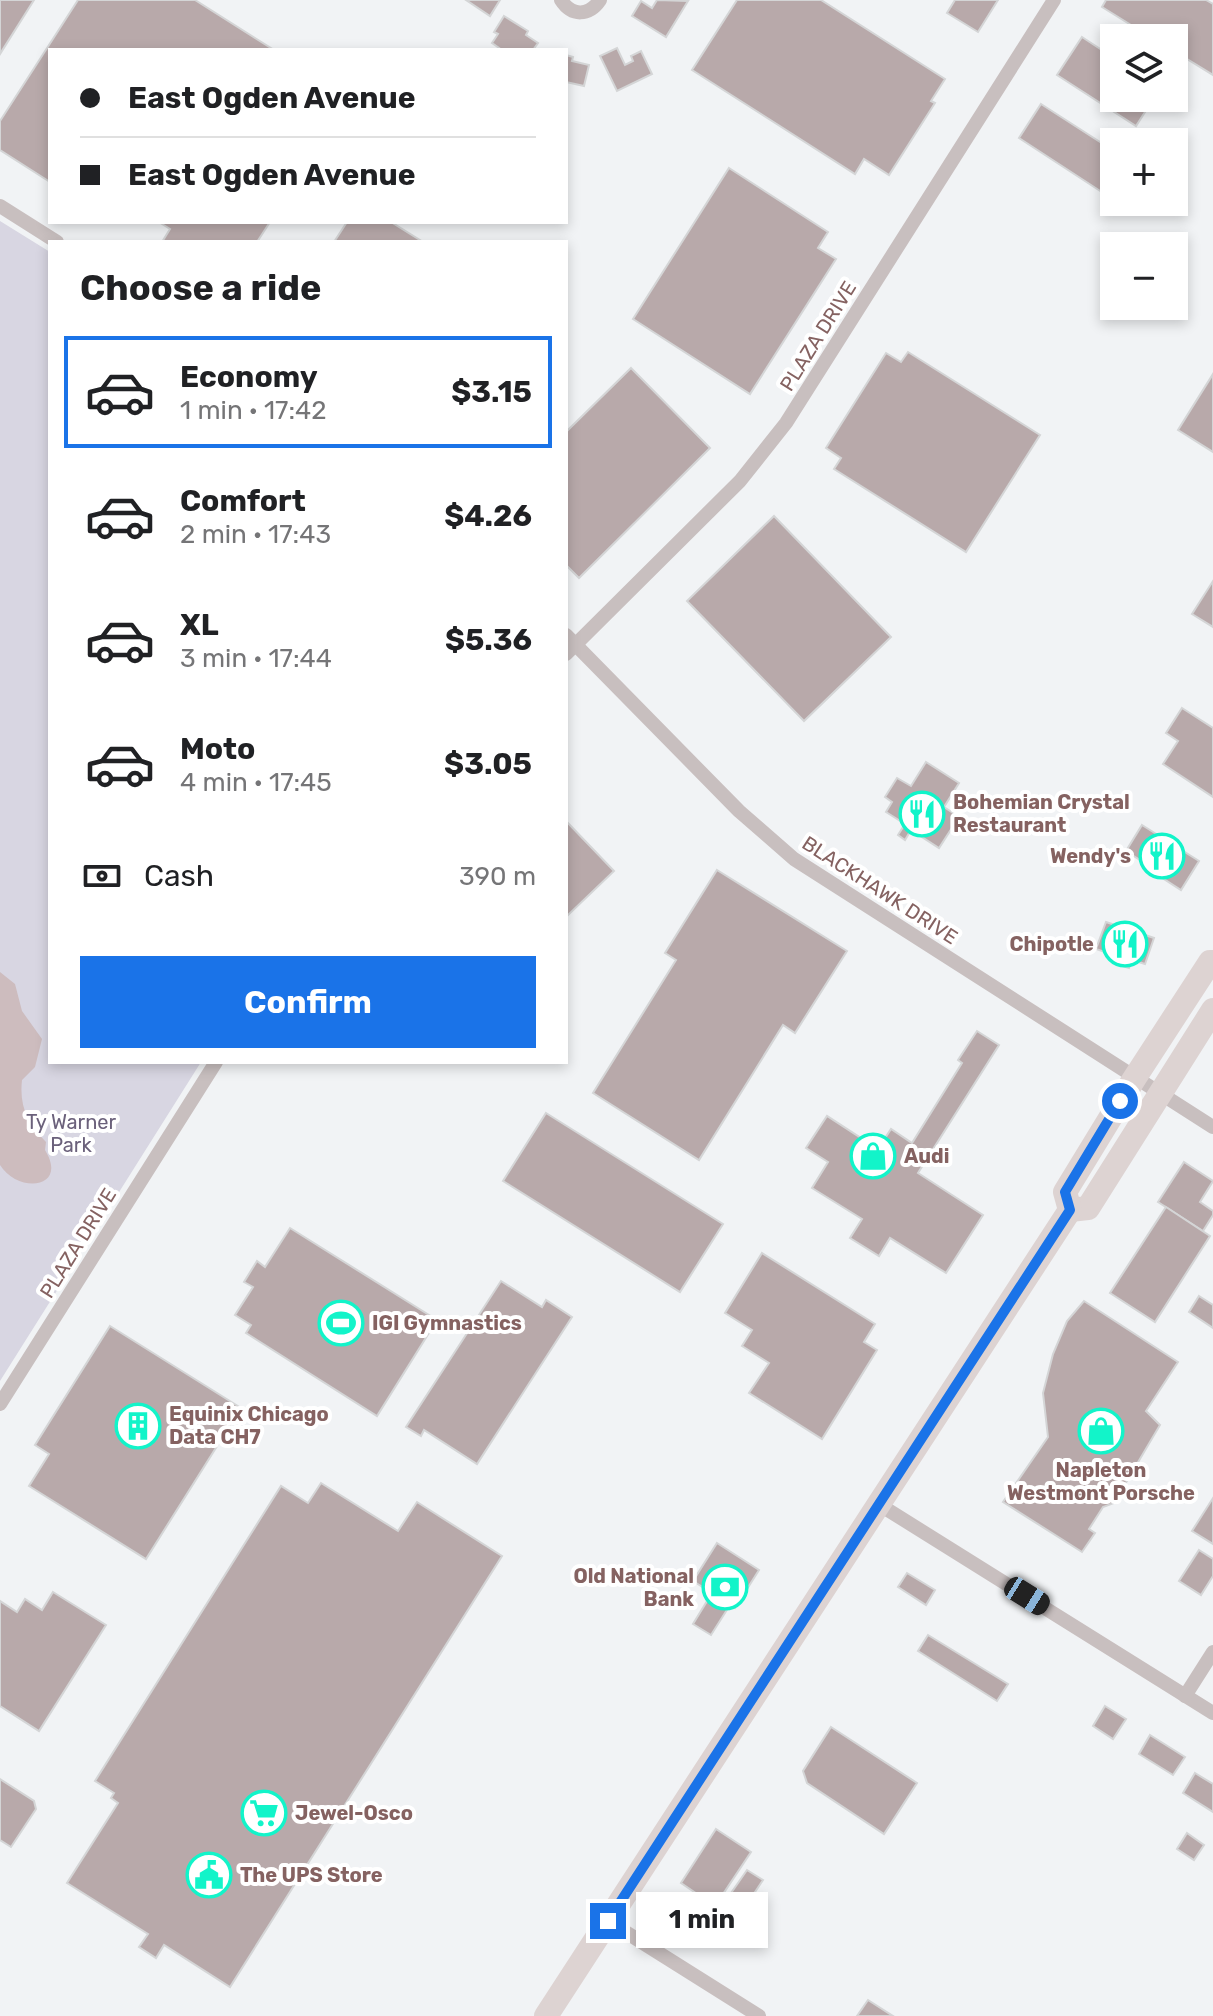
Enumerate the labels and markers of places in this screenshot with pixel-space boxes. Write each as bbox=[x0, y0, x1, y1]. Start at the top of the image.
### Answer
restaurant icon: Bohemian Crystal Restaurant bbox=[898, 790, 946, 838]
place label: Bohemian Crystal Restaurant bbox=[953, 790, 1130, 837]
restaurant icon: Wendy's bbox=[1138, 832, 1186, 880]
place label: Wendy's bbox=[1050, 844, 1131, 868]
restaurant icon: Chipotle bbox=[1101, 920, 1149, 968]
place label: Chipotle bbox=[1010, 932, 1094, 956]
shop icon: Audi bbox=[849, 1132, 897, 1180]
place label: Audi bbox=[904, 1144, 949, 1168]
sports icon: IGI Gymnastics bbox=[317, 1299, 365, 1347]
place label: IGI Gymnastics bbox=[372, 1311, 522, 1335]
building icon: Equinix Chicago Data CH7 bbox=[114, 1402, 162, 1450]
place label: Equinix Chicago Data CH7 bbox=[169, 1402, 329, 1449]
shop icon: Napleton Westmont Porsche bbox=[1077, 1407, 1125, 1455]
place label: Napleton Westmont Porsche bbox=[1007, 1458, 1195, 1505]
bank icon: Old National Bank bbox=[701, 1563, 749, 1611]
place label: Old National Bank bbox=[573, 1564, 694, 1611]
supermarket icon: Jewel-Osco bbox=[240, 1789, 288, 1837]
place label: Jewel-Osco bbox=[295, 1801, 413, 1825]
public building icon: The UPS Store bbox=[185, 1851, 233, 1899]
place label: The UPS Store bbox=[240, 1863, 383, 1887]

